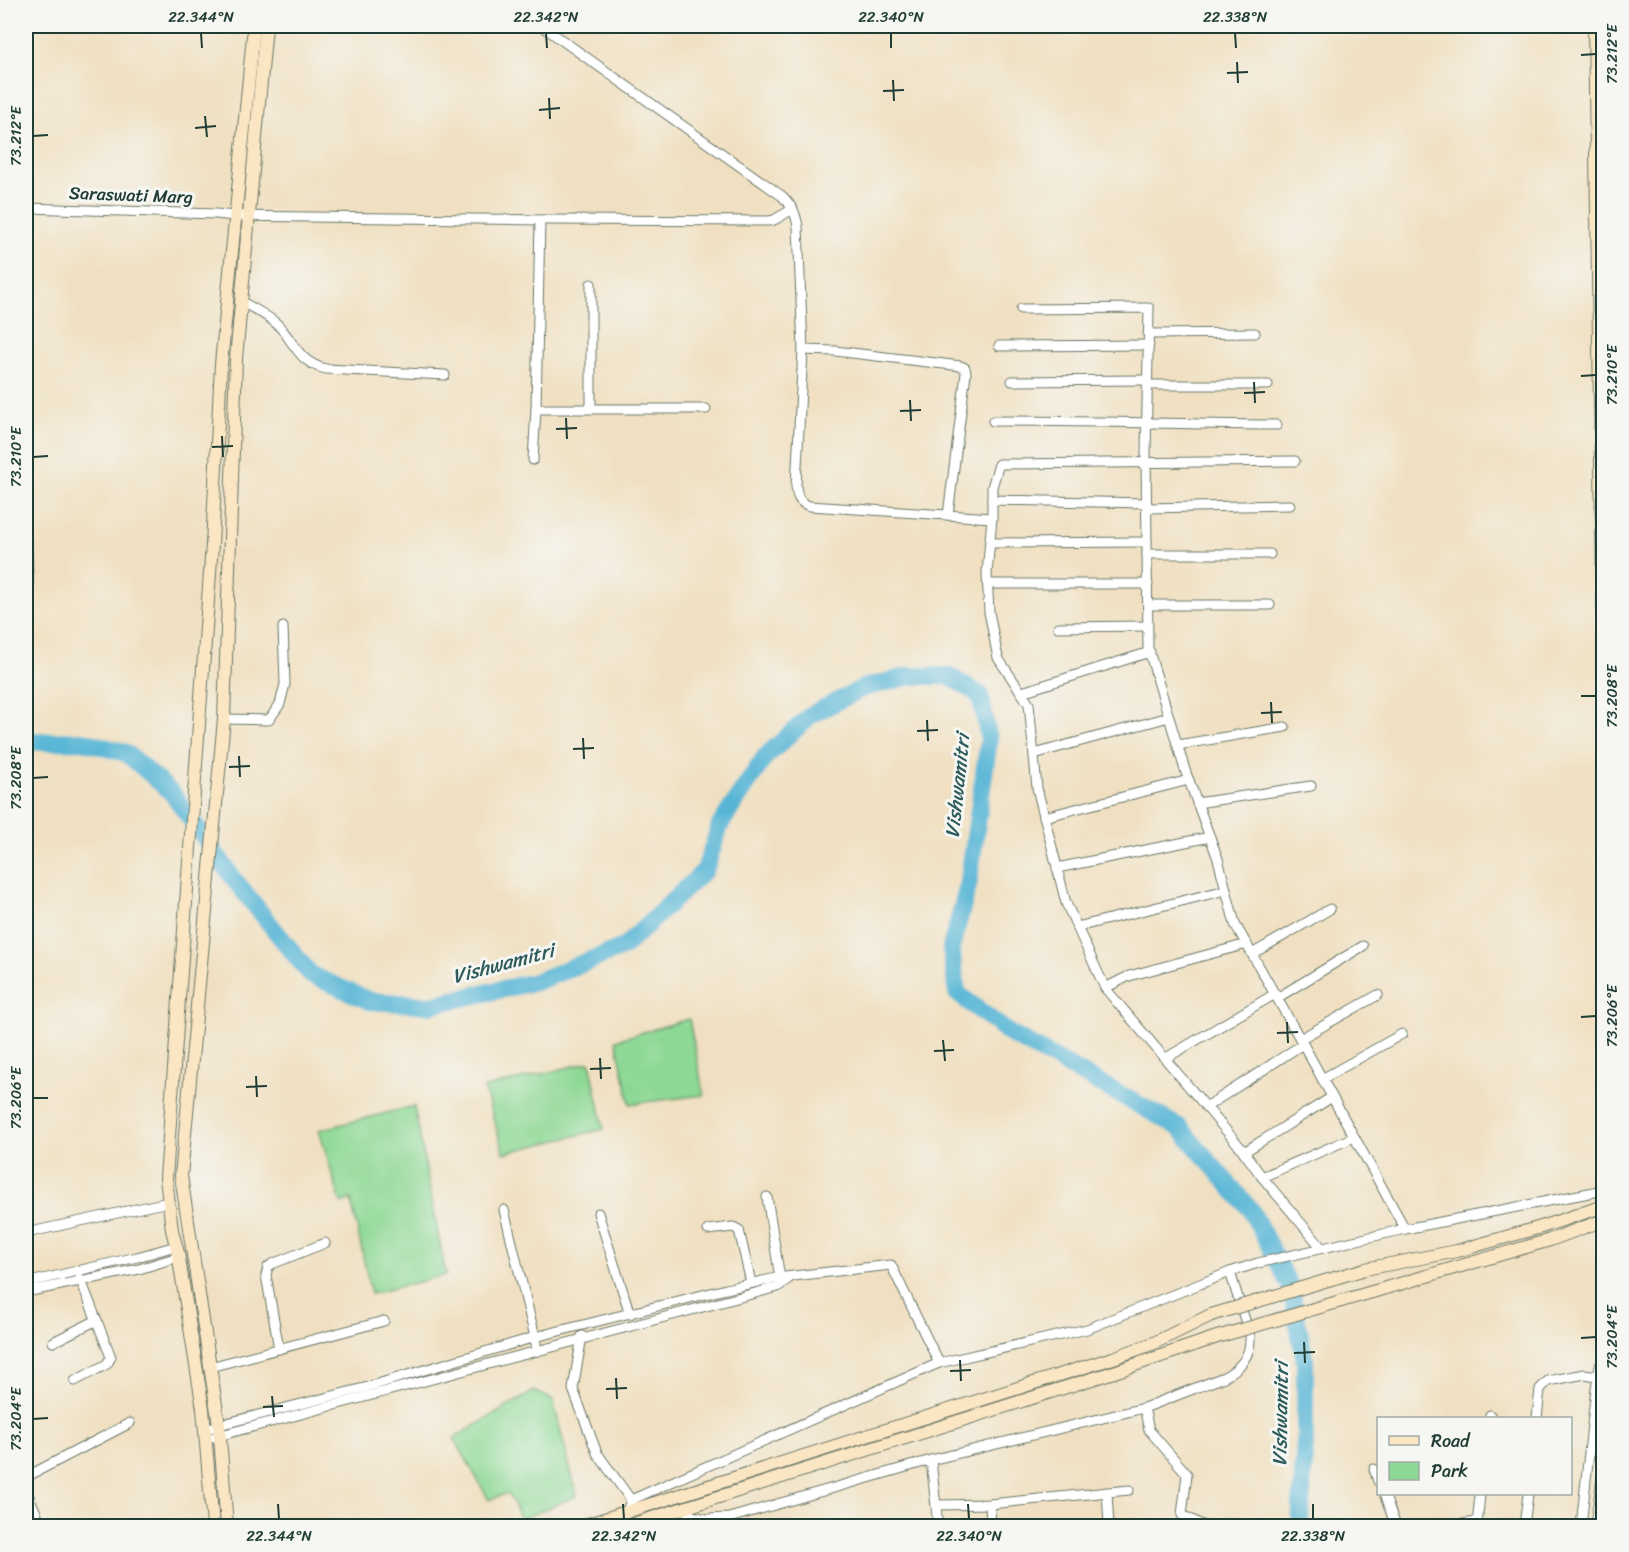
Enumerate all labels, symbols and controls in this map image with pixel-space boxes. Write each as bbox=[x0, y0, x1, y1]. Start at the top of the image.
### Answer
text: 22.344°N bbox=[168, 4, 234, 30]
text: 22.342°N bbox=[514, 4, 579, 30]
text: 22.340°N bbox=[858, 4, 924, 30]
text: 22.338°N bbox=[1203, 4, 1268, 30]
text: 73.212°E bbox=[1599, 22, 1625, 84]
text: 73.212°E bbox=[3, 104, 29, 166]
street label: Saraswati Marg bbox=[68, 177, 194, 213]
text: 73.210°E bbox=[1599, 343, 1625, 405]
text: 73.210°E bbox=[3, 425, 29, 487]
text: 73.208°E bbox=[1599, 663, 1625, 728]
water label: Vishwamitri bbox=[935, 728, 981, 840]
text: 73.208°E bbox=[3, 745, 29, 810]
water label: Vishwamitri bbox=[448, 932, 562, 994]
text: 73.206°E bbox=[1599, 983, 1625, 1047]
text: 73.206°E bbox=[3, 1065, 29, 1129]
text: 73.204°E bbox=[1599, 1304, 1625, 1369]
water label: Vishwamitri bbox=[1262, 1357, 1299, 1466]
text: 73.204°E bbox=[3, 1386, 29, 1451]
legend bbox=[1377, 1417, 1572, 1495]
text: Road bbox=[1431, 1425, 1471, 1457]
text: Park bbox=[1431, 1455, 1468, 1487]
text: 22.344°N bbox=[246, 1523, 312, 1549]
text: 22.342°N bbox=[592, 1523, 657, 1549]
text: 22.340°N bbox=[936, 1523, 1002, 1549]
text: 22.338°N bbox=[1281, 1523, 1346, 1549]

